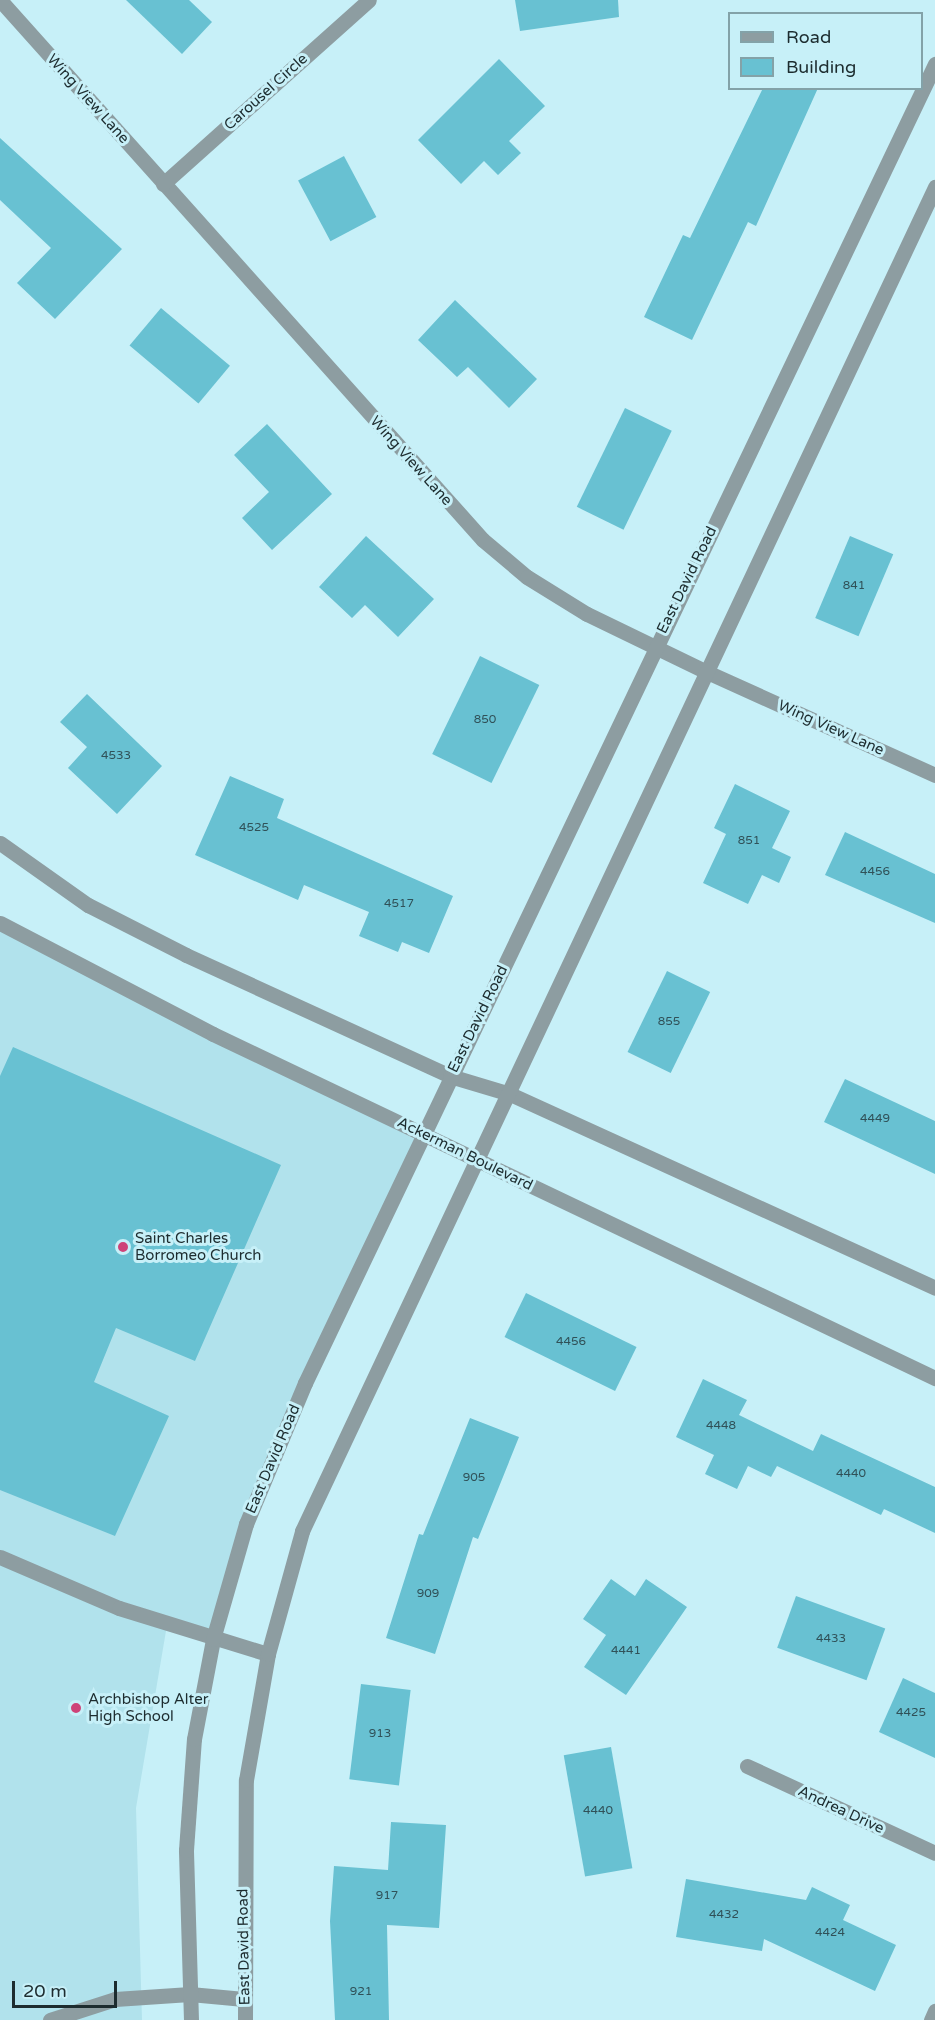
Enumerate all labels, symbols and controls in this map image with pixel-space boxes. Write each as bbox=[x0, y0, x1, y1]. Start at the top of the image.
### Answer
legend bbox=[728, 12, 923, 90]
text: Road bbox=[786, 26, 831, 48]
street label: Carousel Circle bbox=[221, 50, 311, 134]
street label: Wing View Lane bbox=[43, 51, 133, 147]
text: Building bbox=[786, 56, 856, 78]
street label: Wing View Lane bbox=[366, 413, 456, 509]
street label: East David Road bbox=[653, 524, 721, 636]
house number: 841 bbox=[843, 579, 865, 593]
street label: Wing View Lane bbox=[775, 697, 887, 759]
house number: 850 bbox=[474, 713, 496, 727]
house number: 4533 bbox=[101, 749, 131, 763]
house number: 4525 bbox=[239, 821, 269, 835]
house number: 851 bbox=[738, 834, 760, 848]
house number: 4456 bbox=[860, 865, 890, 879]
house number: 4517 bbox=[384, 897, 414, 911]
street label: East David Road bbox=[444, 963, 512, 1075]
house number: 855 bbox=[658, 1015, 680, 1029]
house number: 4449 bbox=[860, 1112, 890, 1126]
street label: Ackerman Boulevard bbox=[394, 1113, 536, 1195]
place label: Saint Charles Borromeo Church bbox=[135, 1229, 261, 1264]
marker: Saint Charles Borromeo Church bbox=[116, 1240, 130, 1254]
house number: 4456 bbox=[556, 1335, 586, 1349]
street label: East David Road bbox=[242, 1402, 304, 1516]
house number: 4448 bbox=[706, 1419, 736, 1433]
house number: 4440 bbox=[836, 1467, 866, 1481]
house number: 905 bbox=[463, 1471, 485, 1485]
house number: 909 bbox=[417, 1587, 439, 1601]
house number: 4433 bbox=[816, 1632, 846, 1646]
house number: 4441 bbox=[611, 1644, 641, 1658]
place label: Archbishop Alter High School bbox=[88, 1690, 208, 1725]
marker: Archbishop Alter High School bbox=[69, 1701, 83, 1715]
house number: 4425 bbox=[896, 1706, 926, 1720]
house number: 913 bbox=[369, 1727, 391, 1741]
street label: Andrea Drive bbox=[795, 1782, 887, 1838]
house number: 4440 bbox=[583, 1804, 613, 1818]
street label: East David Road bbox=[234, 1888, 254, 2006]
house number: 917 bbox=[376, 1889, 398, 1903]
house number: 4432 bbox=[709, 1908, 739, 1922]
house number: 4424 bbox=[815, 1926, 845, 1940]
scale bar bbox=[15, 1969, 120, 2007]
text: 20 m bbox=[23, 1980, 67, 2002]
house number: 921 bbox=[350, 1985, 372, 1999]

